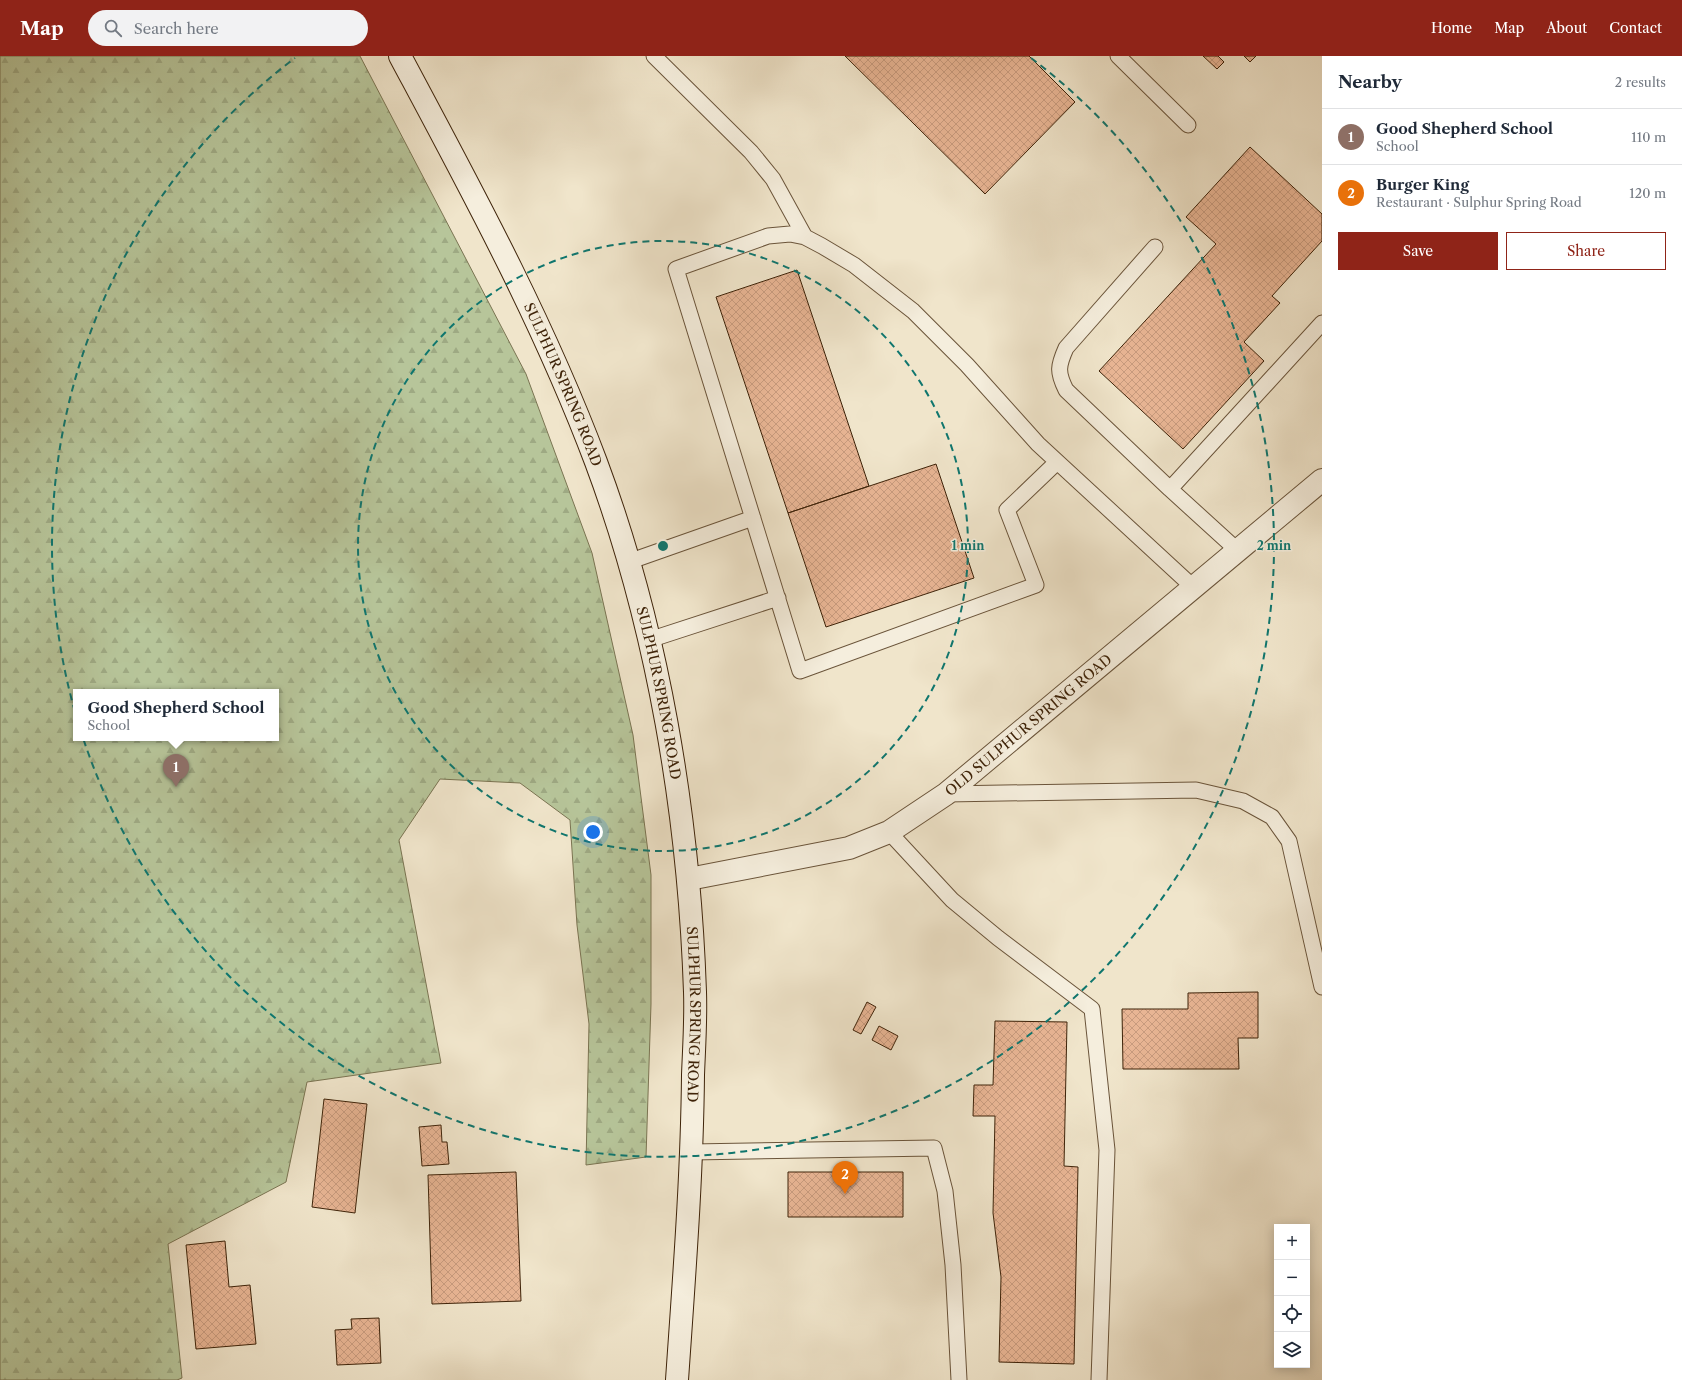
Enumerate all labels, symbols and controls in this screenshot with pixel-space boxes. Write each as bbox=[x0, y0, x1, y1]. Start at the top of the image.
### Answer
search box bbox=[88, 10, 368, 46]
text: Map bbox=[20, 17, 64, 40]
icon: search bbox=[102, 17, 124, 39]
text: Search here bbox=[134, 19, 219, 38]
text: Home bbox=[1431, 19, 1472, 37]
text: Map bbox=[1494, 19, 1524, 37]
text: About bbox=[1546, 19, 1587, 37]
text: Contact bbox=[1609, 19, 1662, 37]
text: Nearby bbox=[1338, 72, 1402, 92]
text: 2 results bbox=[1615, 74, 1666, 90]
text: Good Shepherd School bbox=[1376, 119, 1553, 138]
text: 1 bbox=[1348, 129, 1354, 145]
text: 110 m bbox=[1631, 129, 1666, 145]
text: School bbox=[1376, 138, 1419, 154]
text: Burger King bbox=[1376, 175, 1469, 194]
text: 2 bbox=[1347, 185, 1355, 201]
text: 120 m bbox=[1629, 185, 1666, 201]
text: Restaurant · Sulphur Spring Road bbox=[1376, 194, 1582, 210]
button: Save bbox=[1338, 232, 1498, 270]
button: Share bbox=[1506, 232, 1666, 270]
street label: SULPHUR SPRING ROAD bbox=[520, 300, 606, 469]
text: 1 min bbox=[952, 538, 985, 553]
text: 2 min bbox=[1257, 538, 1292, 553]
centre of rings bbox=[656, 539, 670, 553]
street label: SULPHUR SPRING ROAD bbox=[632, 604, 685, 781]
street label: OLD SULPHUR SPRING ROAD bbox=[941, 650, 1116, 800]
popup bbox=[73, 689, 279, 741]
text: Good Shepherd School bbox=[87, 698, 265, 717]
text: School bbox=[87, 717, 130, 733]
pin: 1 bbox=[163, 754, 189, 787]
your location bbox=[583, 822, 603, 842]
street label: SULPHUR SPRING ROAD bbox=[683, 926, 704, 1103]
pin: 2 bbox=[832, 1161, 858, 1194]
map controls bbox=[1274, 1224, 1310, 1368]
button: + bbox=[1274, 1224, 1310, 1260]
button: − bbox=[1274, 1260, 1310, 1296]
button: locate bbox=[1274, 1296, 1310, 1332]
button: layers bbox=[1274, 1332, 1310, 1368]

